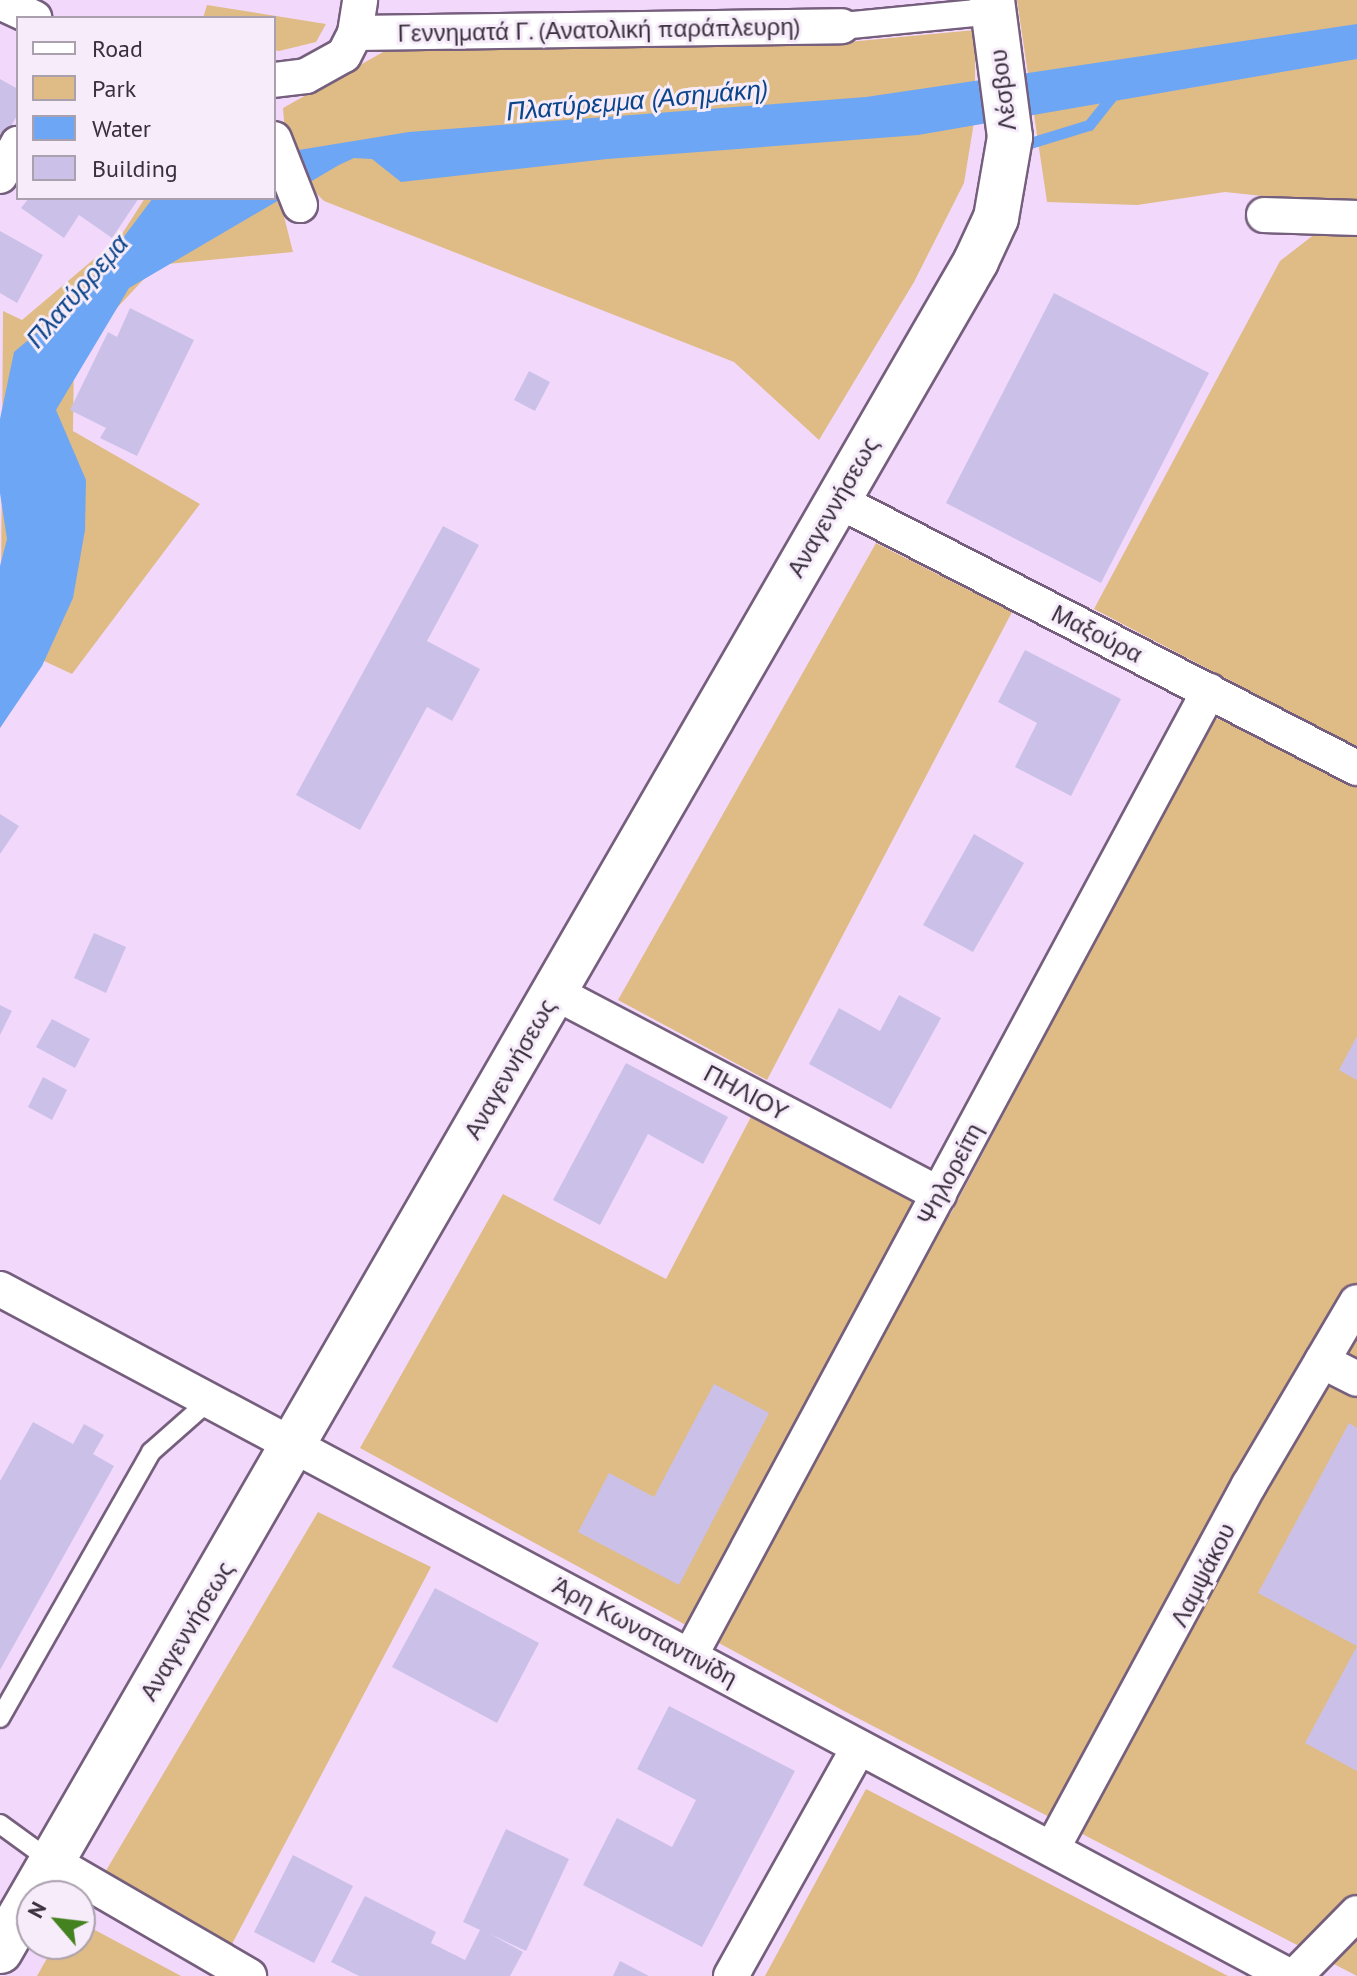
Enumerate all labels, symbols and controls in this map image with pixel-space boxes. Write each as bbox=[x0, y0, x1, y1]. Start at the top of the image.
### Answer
street label: Γεννηματά Γ. (Ανατολική παράπλευρη) bbox=[396, 12, 802, 48]
legend bbox=[16, 16, 276, 200]
text: Road bbox=[92, 33, 143, 64]
street label: Λέσβου bbox=[984, 48, 1022, 132]
text: Park bbox=[92, 73, 136, 104]
water label: Πλατύρεμμα (Ασημάκη) bbox=[505, 73, 769, 127]
text: Water bbox=[92, 113, 151, 144]
text: Building bbox=[92, 153, 178, 184]
water label: Πλατύρρεμα bbox=[19, 228, 135, 354]
street label: Αναγεννήσεως bbox=[781, 432, 885, 582]
street label: Μαξούρα bbox=[1047, 599, 1147, 669]
street label: Αναγεννήσεως bbox=[458, 994, 562, 1144]
street label: ΠΗΛΙΟΥ bbox=[699, 1059, 793, 1127]
street label: Ψηλορείτη bbox=[911, 1118, 989, 1230]
street label: Λαμψάκου bbox=[1165, 1518, 1241, 1632]
street label: Αναγεννήσεως bbox=[134, 1556, 240, 1706]
street label: Άρη Κωνσταντινίδη bbox=[548, 1571, 742, 1693]
north arrow bbox=[16, 1880, 96, 1960]
text: N bbox=[21, 1897, 52, 1923]

